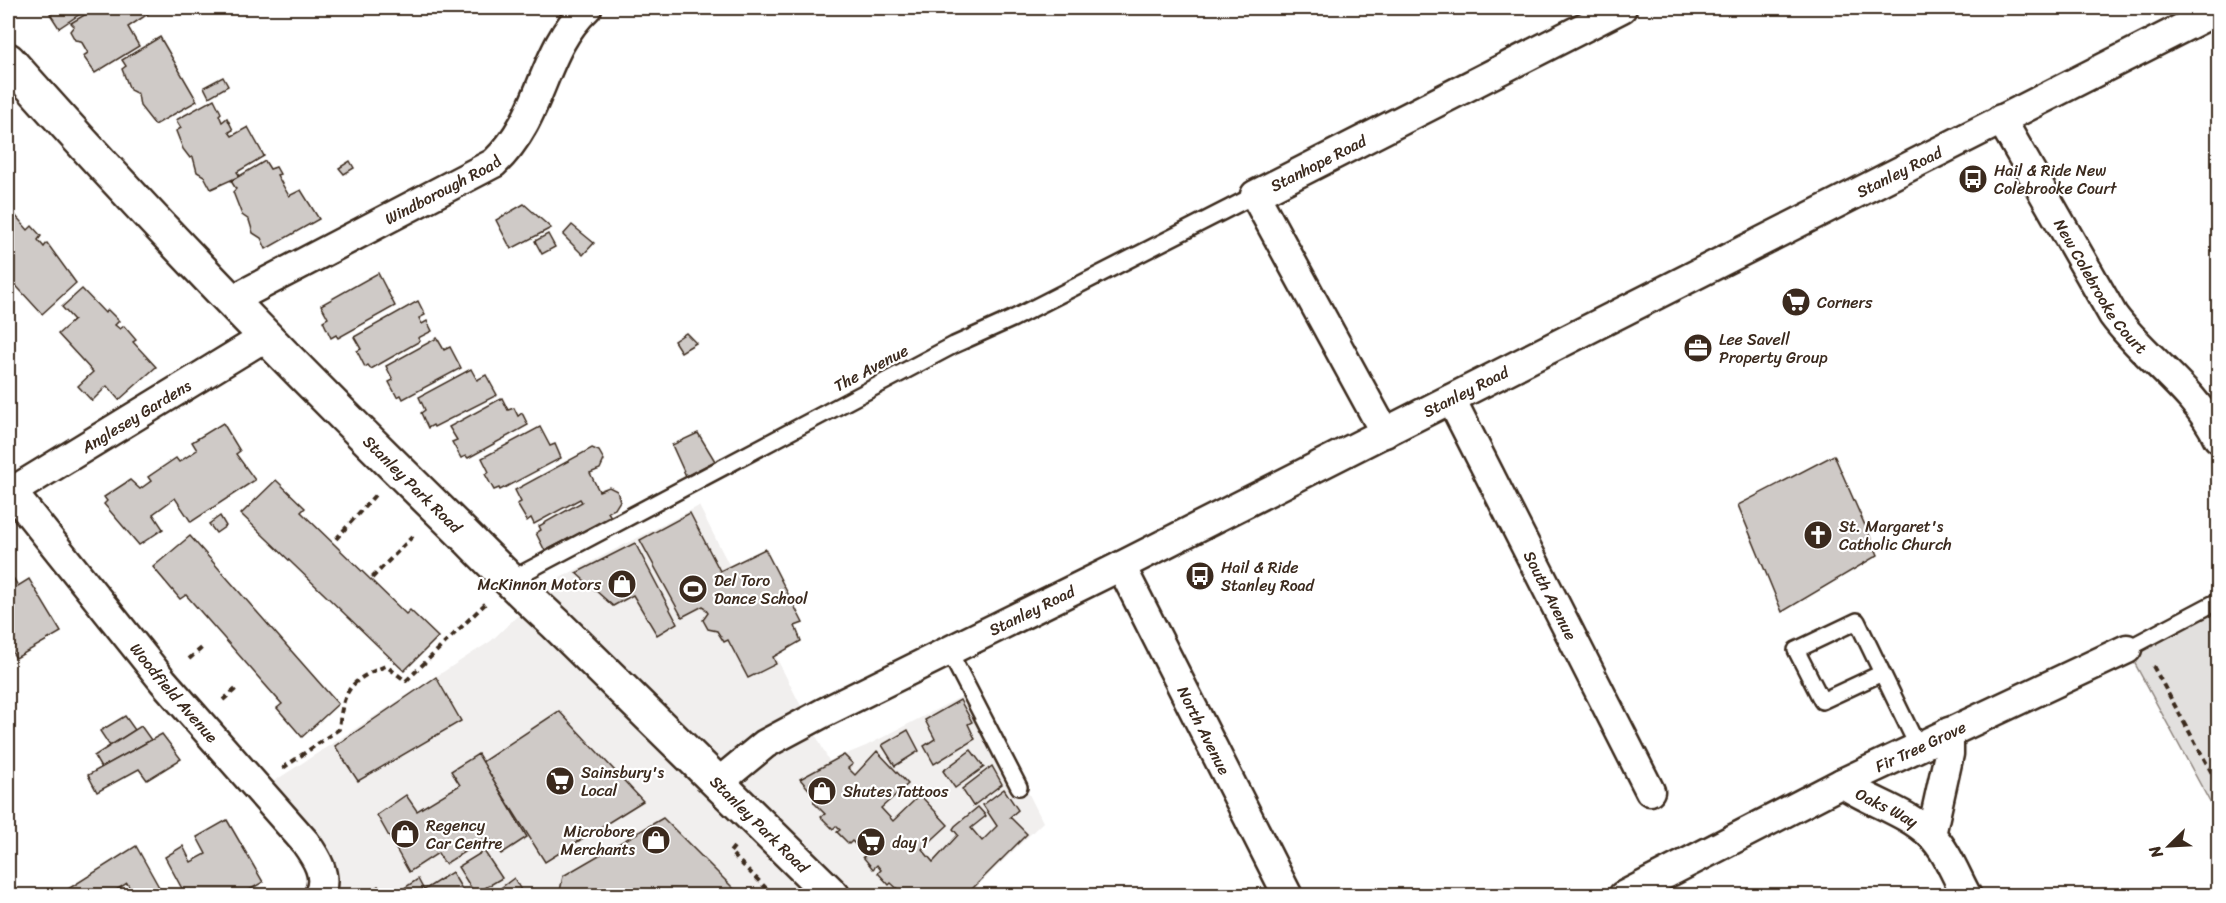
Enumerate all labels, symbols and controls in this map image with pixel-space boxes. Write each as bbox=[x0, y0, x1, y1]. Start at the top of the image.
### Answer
street label: Stanhope Road bbox=[1265, 125, 1373, 200]
street label: Stanley Road bbox=[1851, 137, 1949, 206]
street label: Windborough Road bbox=[379, 147, 510, 232]
place label: Hail & Ride New Colebrooke Court bbox=[1994, 156, 2117, 203]
bus stop icon: Hail & Ride New Colebrooke Court bbox=[1957, 163, 1989, 195]
street label: New Colebrooke Court bbox=[2046, 213, 2155, 361]
supermarket icon: Corners bbox=[1780, 286, 1812, 318]
place label: Corners bbox=[1817, 288, 1873, 317]
place label: Lee Savell Property Group bbox=[1719, 325, 1828, 372]
office icon: Lee Savell Property Group bbox=[1682, 332, 1714, 364]
street label: The Avenue bbox=[828, 336, 914, 400]
street label: Stanley Road bbox=[1417, 357, 1515, 425]
street label: Anglesey Gardens bbox=[74, 371, 197, 461]
street label: Stanley Park Road bbox=[356, 428, 470, 541]
place label: St. Margaret's Catholic Church bbox=[1839, 512, 1952, 559]
church icon: St. Margaret's Catholic Church bbox=[1802, 519, 1834, 551]
street label: South Avenue bbox=[1516, 545, 1586, 645]
place label: Hail & Ride Stanley Road bbox=[1221, 553, 1316, 600]
bus stop icon: Hail & Ride Stanley Road bbox=[1184, 560, 1216, 592]
place label: Del Toro Dance School bbox=[714, 566, 808, 613]
shop icon: McKinnon Motors bbox=[606, 568, 638, 600]
place label: McKinnon Motors bbox=[478, 570, 602, 599]
sports icon: Del Toro Dance School bbox=[677, 573, 709, 605]
street label: Stanley Road bbox=[983, 576, 1081, 644]
street label: Woodfield Avenue bbox=[123, 636, 226, 750]
street label: North Avenue bbox=[1169, 681, 1239, 780]
street label: Fir Tree Grove bbox=[1870, 712, 1971, 780]
place label: Sainsbury's Local bbox=[581, 758, 664, 805]
supermarket icon: Sainsbury's Local bbox=[544, 765, 576, 797]
street label: Stanley Park Road bbox=[703, 768, 817, 881]
shop icon: Shutes Tattoos bbox=[806, 775, 838, 807]
place label: Shutes Tattoos bbox=[843, 777, 949, 806]
street label: Oaks Way bbox=[1850, 779, 1925, 836]
place label: Regency Car Centre bbox=[426, 811, 503, 858]
north arrow bbox=[2139, 816, 2199, 876]
place label: Microbore Merchants bbox=[561, 817, 635, 864]
shop icon: Regency Car Centre bbox=[389, 818, 421, 850]
shop icon: Microbore Merchants bbox=[640, 824, 672, 856]
supermarket icon: day 1 bbox=[855, 826, 887, 858]
place label: day 1 bbox=[892, 828, 928, 857]
text: N bbox=[2140, 840, 2172, 864]

